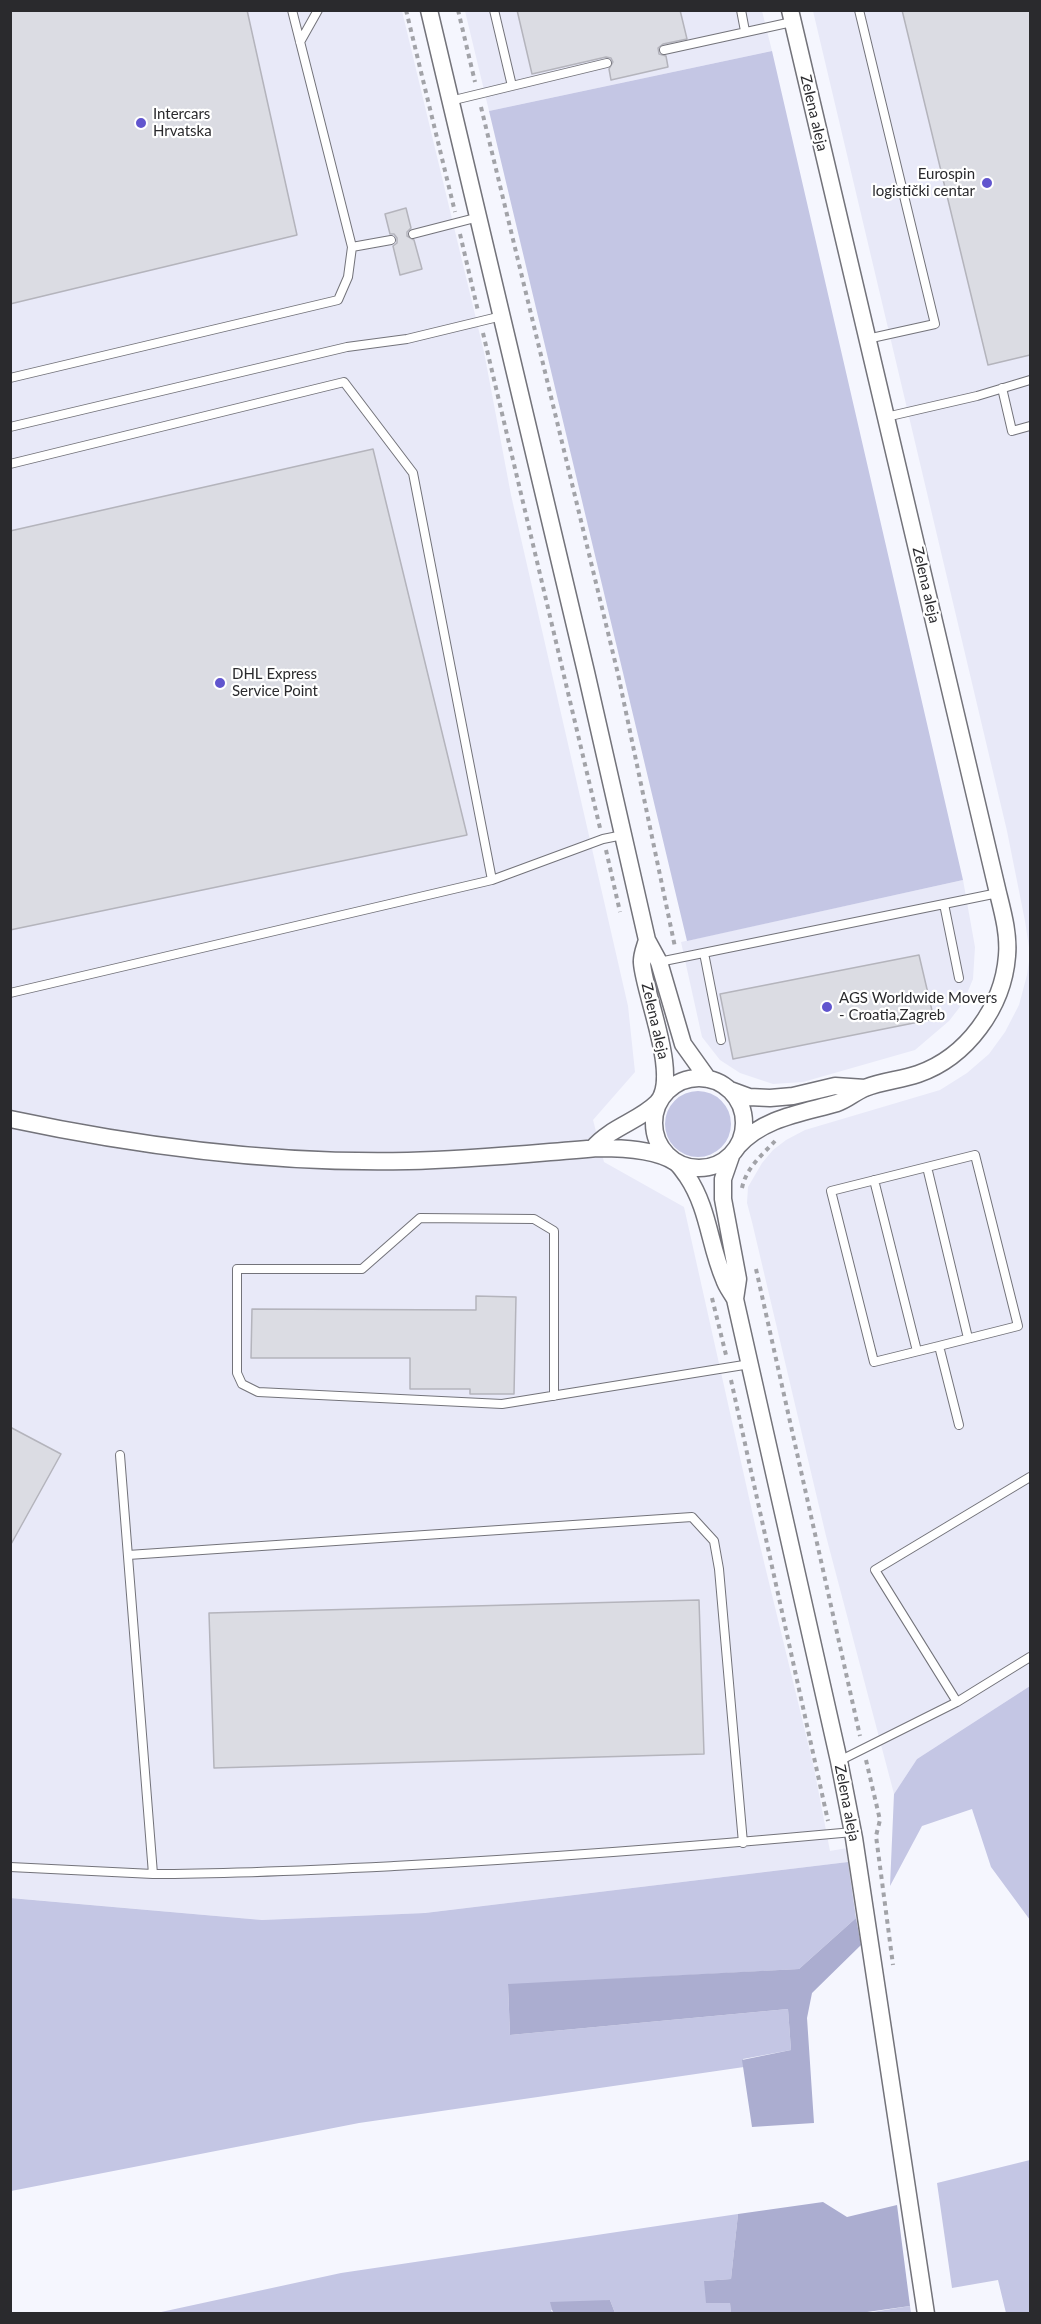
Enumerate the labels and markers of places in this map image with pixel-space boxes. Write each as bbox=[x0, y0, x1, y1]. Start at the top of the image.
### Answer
place label: Intercars Hrvatska bbox=[153, 105, 212, 140]
marker: Intercars Hrvatska bbox=[134, 116, 148, 130]
place label: Eurospin logistički centar bbox=[872, 165, 975, 200]
marker: Eurospin logistički centar bbox=[980, 176, 994, 190]
place label: DHL Express Service Point bbox=[232, 665, 318, 700]
marker: DHL Express Service Point bbox=[213, 676, 227, 690]
place label: AGS Worldwide Movers - Croatia,Zagreb bbox=[839, 989, 997, 1024]
marker: AGS Worldwide Movers - Croatia,Zagreb bbox=[820, 1000, 834, 1014]

